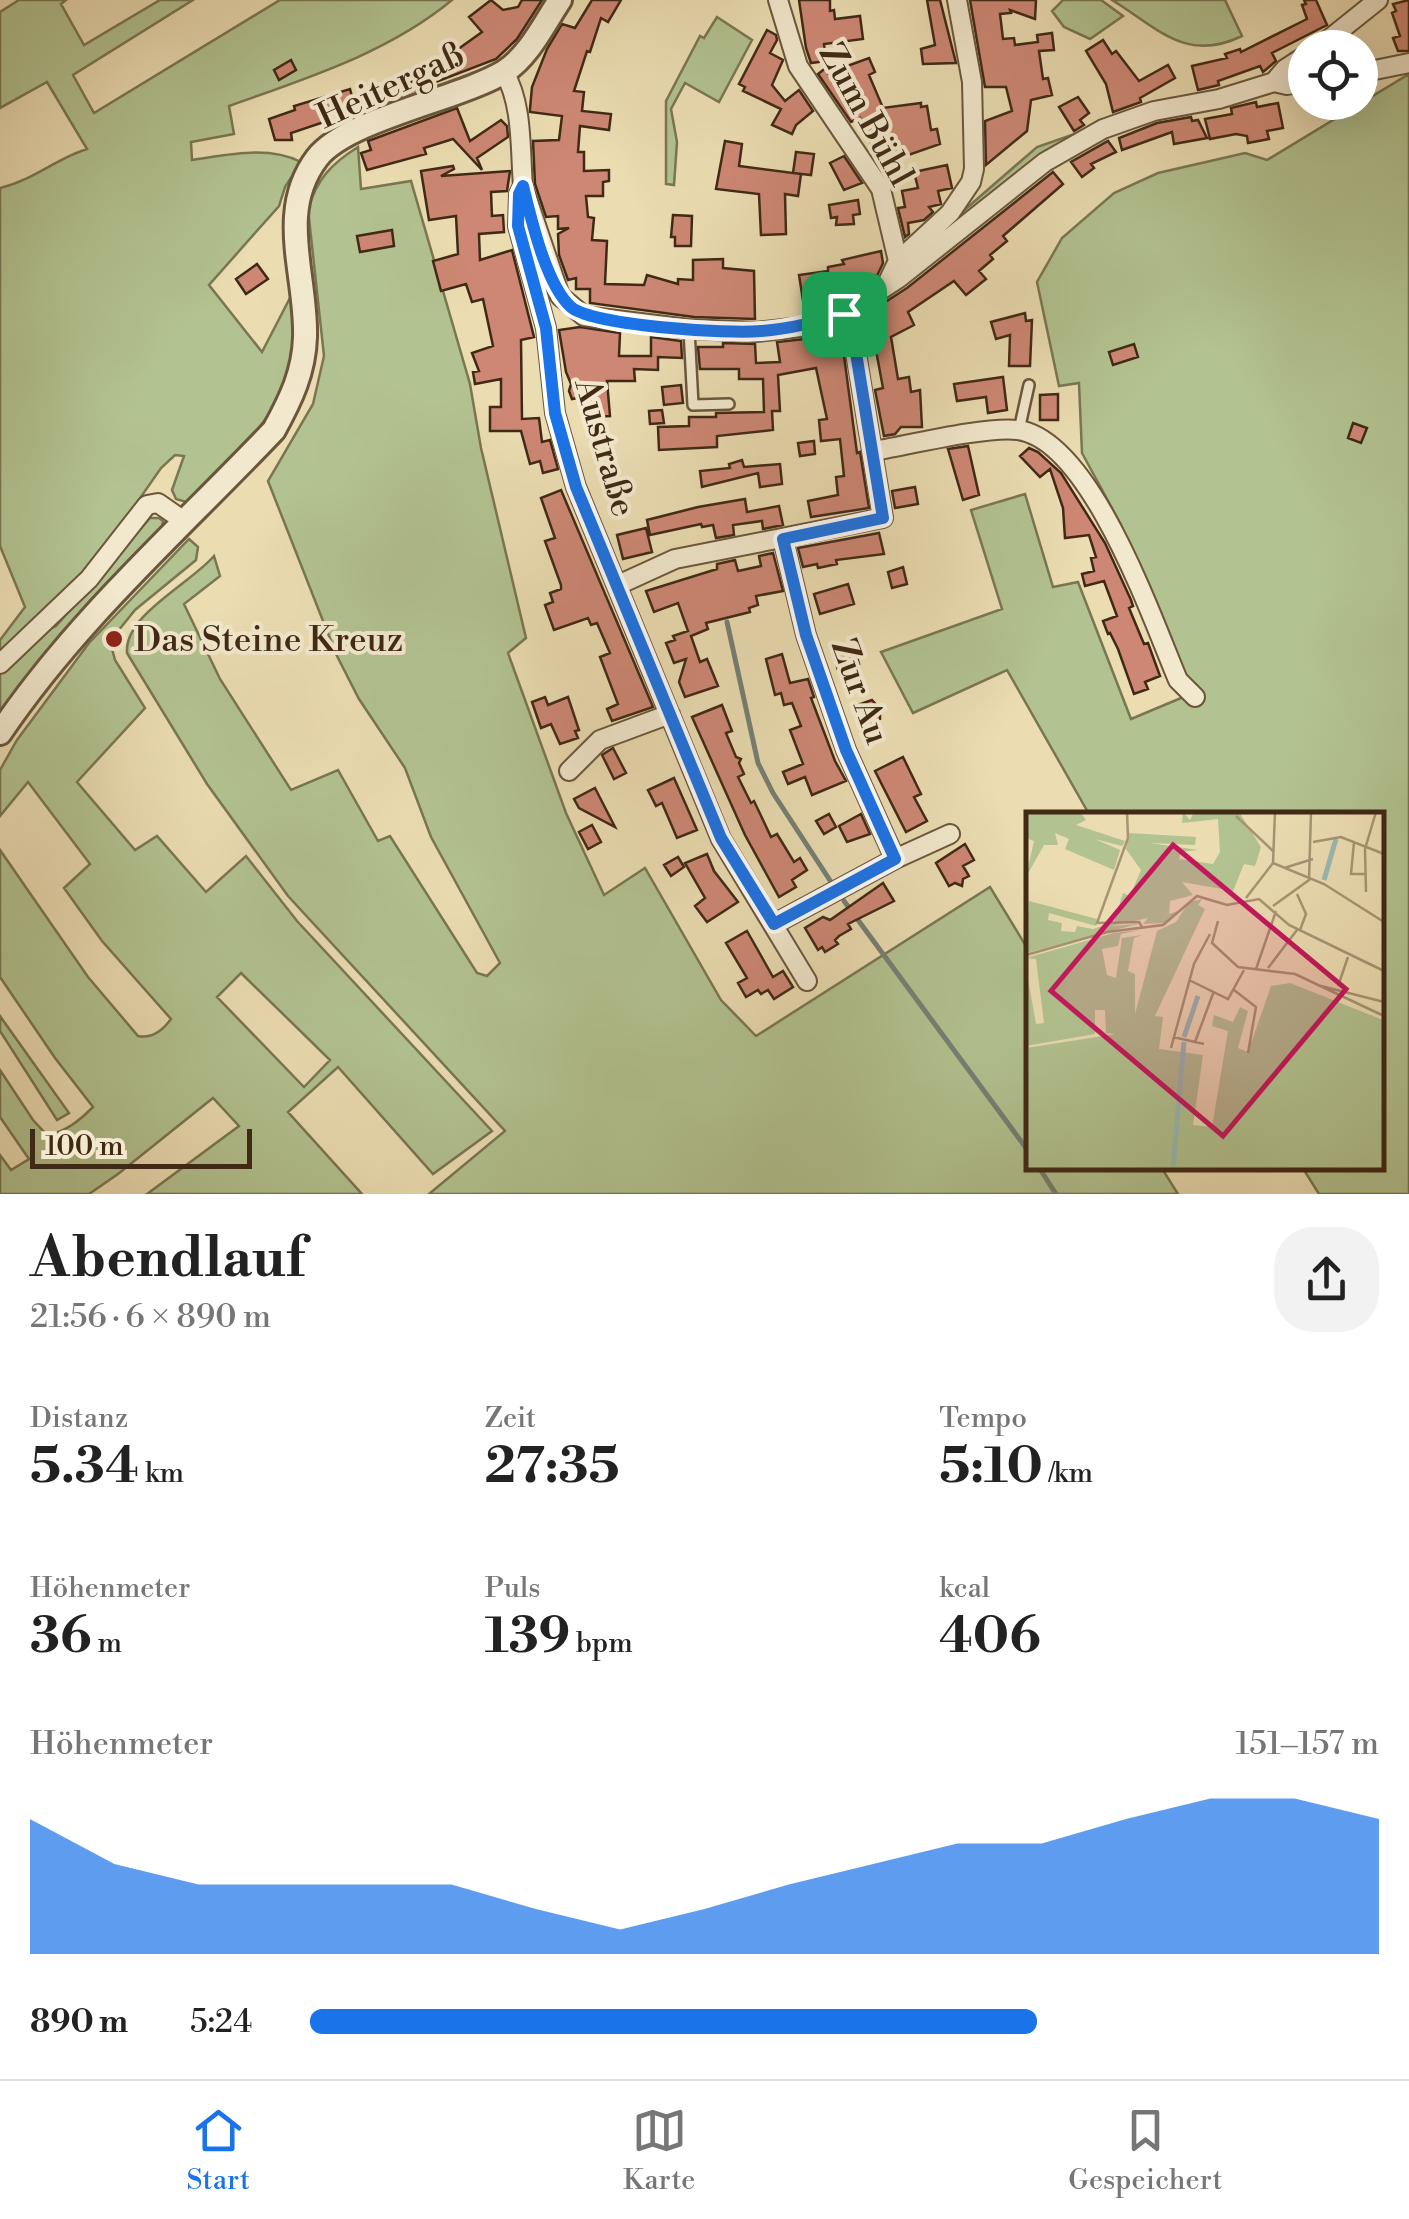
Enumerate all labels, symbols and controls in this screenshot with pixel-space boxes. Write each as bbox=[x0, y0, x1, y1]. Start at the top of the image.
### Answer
map controls bbox=[1288, 30, 1378, 120]
button: locate bbox=[1288, 30, 1378, 120]
street label: Heitergaß bbox=[310, 34, 471, 139]
street label: Zum Bühl bbox=[809, 36, 922, 194]
pin bbox=[802, 272, 887, 357]
icon: arrive bbox=[817, 287, 872, 342]
street label: Austraße bbox=[564, 372, 645, 521]
place label: Das Steine Kreuz bbox=[134, 619, 403, 662]
marker: Das Steine Kreuz bbox=[103, 628, 125, 650]
street label: Zur Au bbox=[821, 633, 898, 750]
inset map bbox=[1026, 812, 1384, 1169]
scale bar bbox=[30, 1124, 252, 1168]
text: 100 m bbox=[45, 1129, 124, 1164]
text: Abendlauf bbox=[30, 1225, 305, 1294]
button: share bbox=[1274, 1227, 1379, 1332]
text: 21:56 · 6 × 890 m bbox=[30, 1297, 271, 1337]
text: Distanz bbox=[30, 1401, 128, 1436]
text: Zeit bbox=[485, 1401, 536, 1436]
text: Tempo bbox=[939, 1401, 1027, 1436]
text: 5.34 bbox=[30, 1436, 139, 1498]
text: 27:35 bbox=[485, 1436, 620, 1498]
text: 5:10 bbox=[939, 1436, 1043, 1498]
text: km bbox=[139, 1456, 184, 1491]
text: /km bbox=[1043, 1456, 1093, 1491]
text: Höhenmeter bbox=[30, 1571, 190, 1606]
text: Puls bbox=[485, 1571, 541, 1606]
text: kcal bbox=[939, 1571, 990, 1606]
text: 36 bbox=[30, 1606, 92, 1668]
text: 139 bbox=[485, 1606, 570, 1668]
text: 406 bbox=[939, 1606, 1041, 1668]
text: m bbox=[92, 1626, 122, 1661]
text: bpm bbox=[570, 1626, 633, 1661]
text: Höhenmeter bbox=[30, 1724, 213, 1764]
text: 151–157 m bbox=[1236, 1724, 1379, 1764]
text: 890 m bbox=[30, 2002, 128, 2042]
text: 5:24 bbox=[190, 2002, 252, 2042]
tab: Start bbox=[187, 2103, 250, 2198]
tab: Karte bbox=[623, 2103, 695, 2198]
tab: Gespeichert bbox=[1068, 2103, 1222, 2198]

